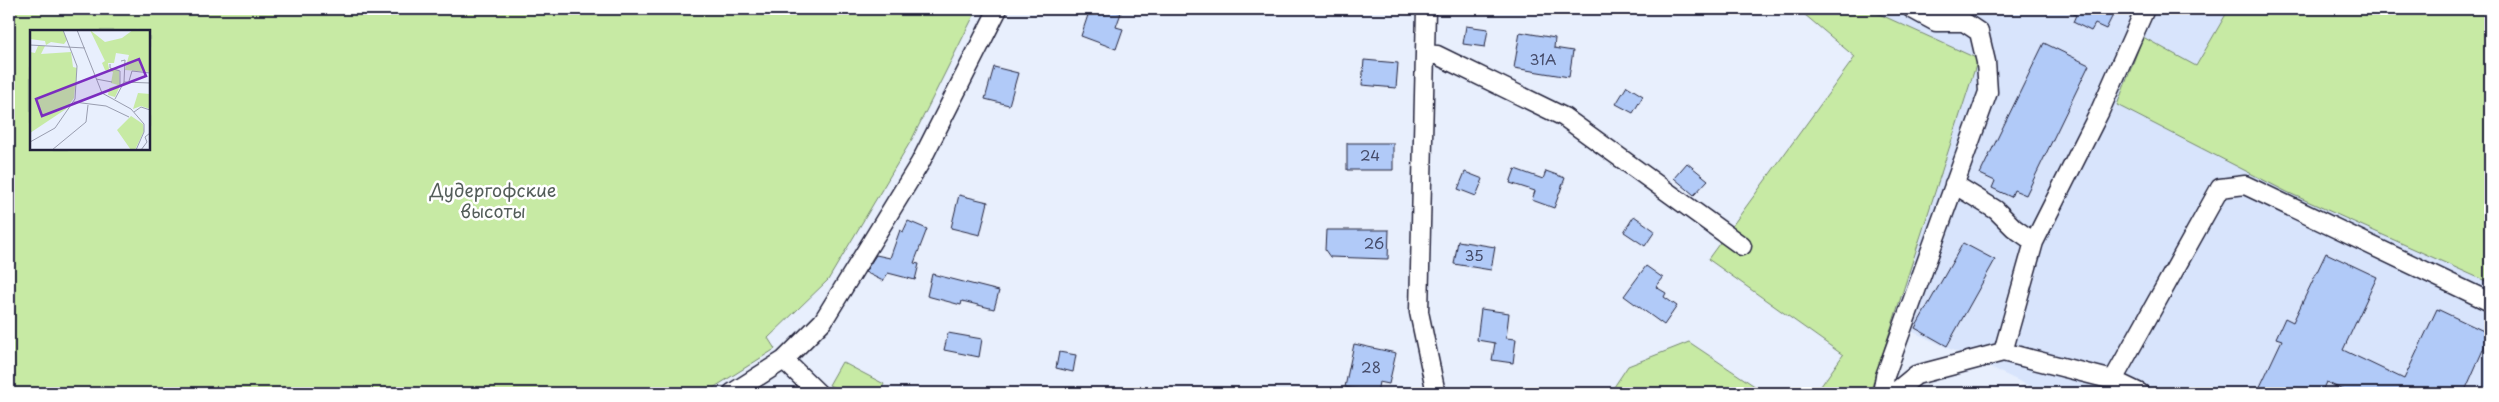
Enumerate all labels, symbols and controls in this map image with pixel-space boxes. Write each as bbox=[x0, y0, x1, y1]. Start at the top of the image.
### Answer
inset map bbox=[30, 30, 150, 150]
house number: 31А bbox=[1529, 47, 1557, 70]
house number: 24 bbox=[1360, 143, 1380, 166]
park label: Дудергофские высоты bbox=[429, 176, 556, 224]
house number: 26 bbox=[1364, 231, 1384, 254]
house number: 35 bbox=[1464, 243, 1484, 266]
house number: 28 bbox=[1361, 355, 1381, 378]

